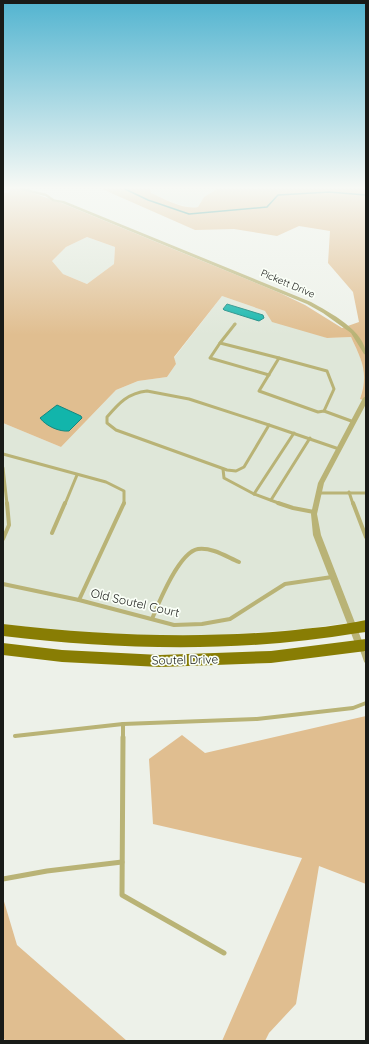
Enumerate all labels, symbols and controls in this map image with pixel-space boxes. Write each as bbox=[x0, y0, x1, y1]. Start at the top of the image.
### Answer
street label: Pickett Drive bbox=[259, 266, 317, 301]
street label: Old Soutel Court bbox=[89, 585, 181, 620]
street label: Soutel Drive bbox=[152, 651, 219, 668]

